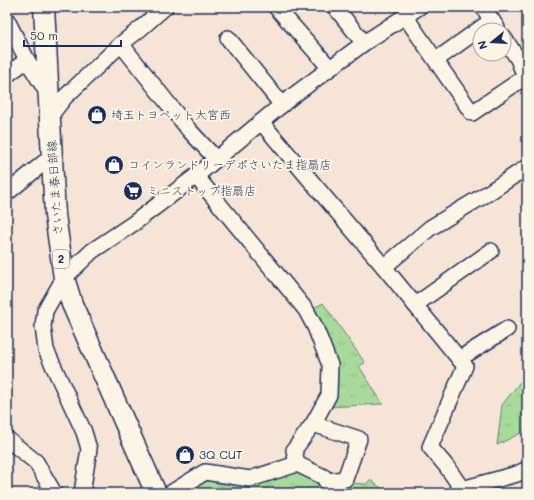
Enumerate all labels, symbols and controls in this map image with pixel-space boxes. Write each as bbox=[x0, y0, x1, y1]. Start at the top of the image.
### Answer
scale bar bbox=[24, 22, 121, 48]
north arrow bbox=[472, 22, 512, 62]
text: 50 m bbox=[30, 27, 58, 43]
text: N bbox=[474, 39, 490, 52]
shop icon: 埼玉トヨペット大宮西 bbox=[86, 104, 108, 126]
place label: 埼玉トヨペット大宮西 bbox=[111, 106, 231, 122]
street label: さいたま春日部線 bbox=[43, 140, 65, 236]
shop icon: コインランドリーデポさいたま指扇店 bbox=[103, 154, 125, 176]
place label: コインランドリーデポさいたま指扇店 bbox=[128, 156, 332, 172]
supermarket icon: ミニストップ指扇店 bbox=[122, 180, 144, 202]
place label: ミニストップ指扇店 bbox=[147, 182, 256, 198]
road number: 2 bbox=[53, 250, 69, 268]
shop icon: 3Q CUT bbox=[174, 444, 196, 466]
place label: 3Q CUT bbox=[199, 446, 243, 462]

